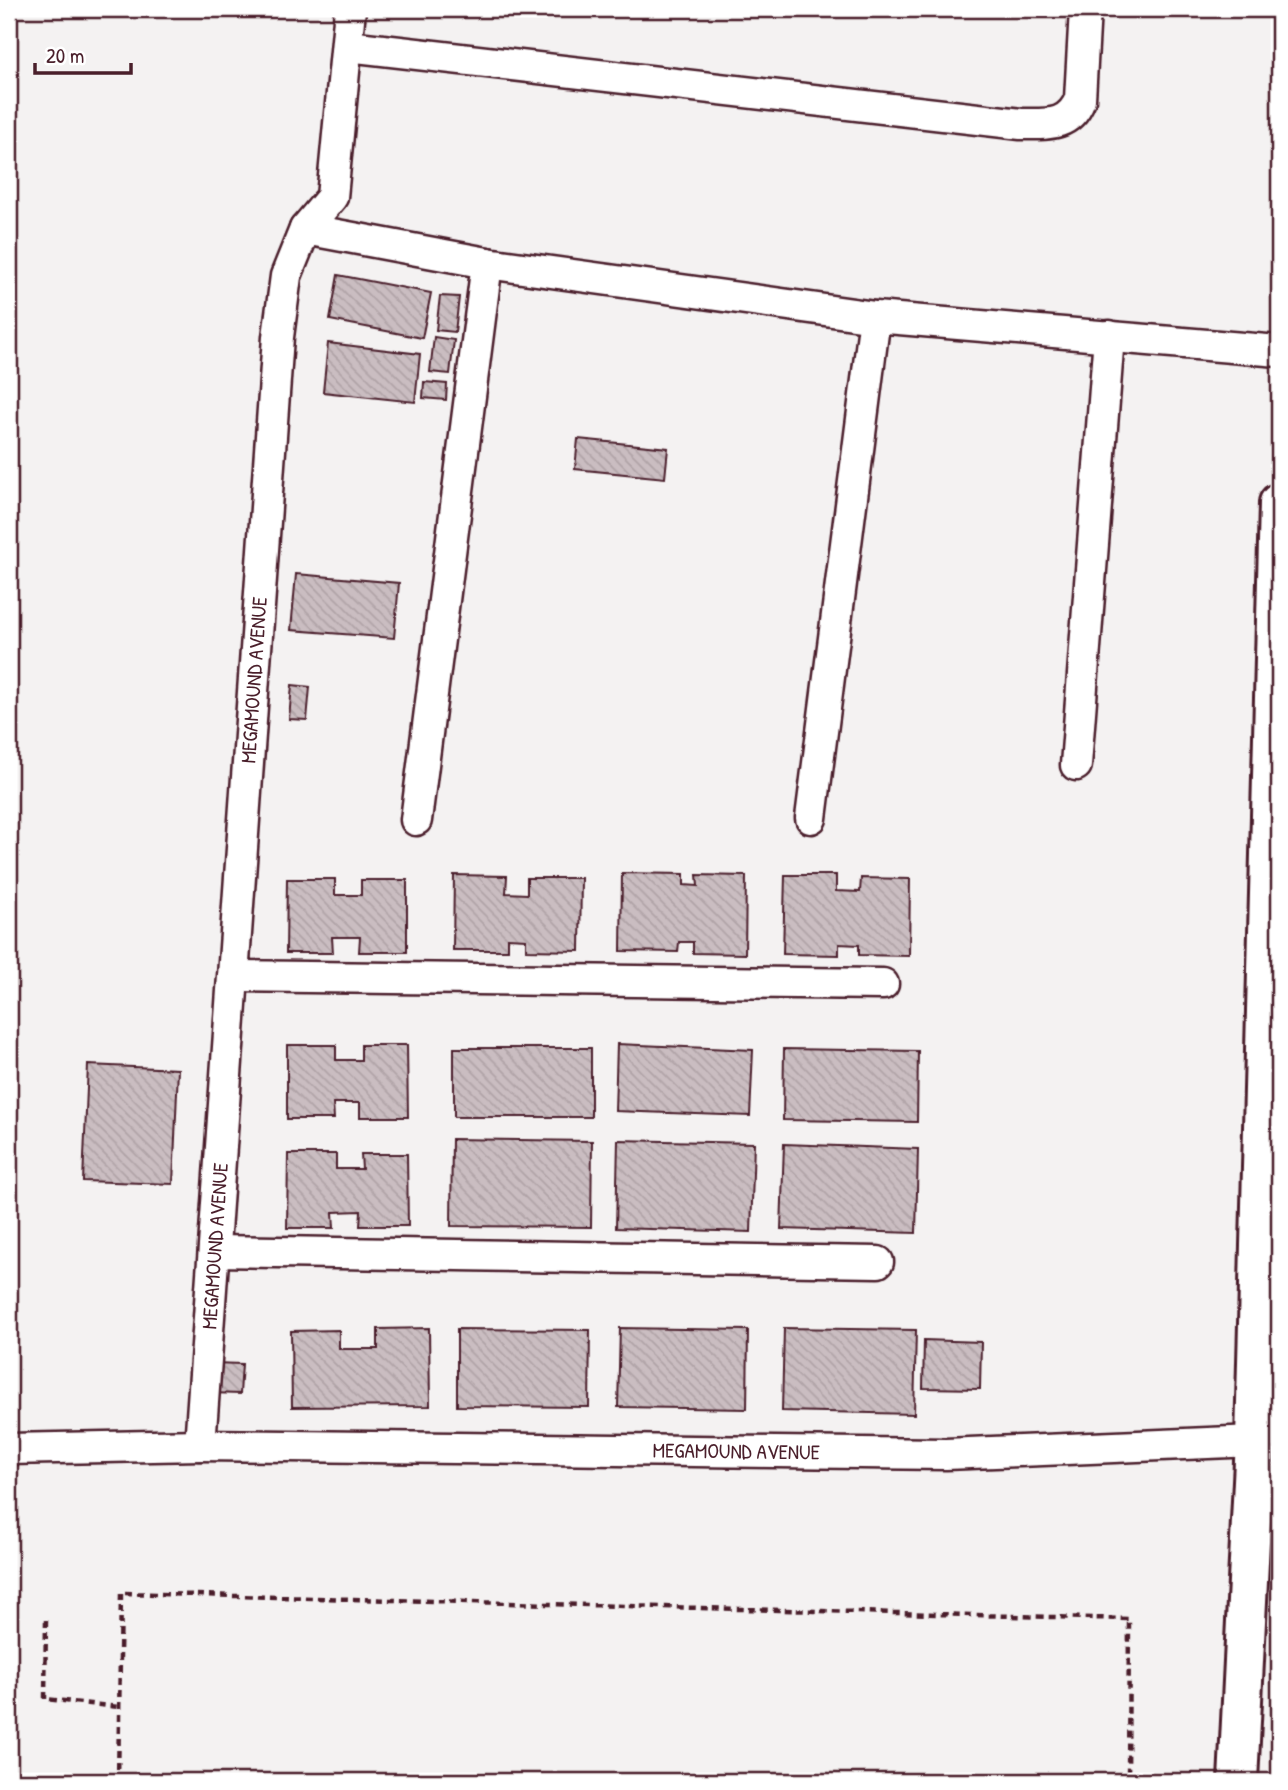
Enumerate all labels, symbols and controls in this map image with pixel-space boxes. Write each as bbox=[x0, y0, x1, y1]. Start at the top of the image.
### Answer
scale bar bbox=[35, 32, 131, 76]
text: 20 m bbox=[46, 41, 84, 70]
street label: MEGAMOUND AVENUE bbox=[233, 596, 274, 764]
street label: MEGAMOUND AVENUE bbox=[194, 1162, 235, 1330]
street label: MEGAMOUND AVENUE bbox=[652, 1435, 820, 1466]

